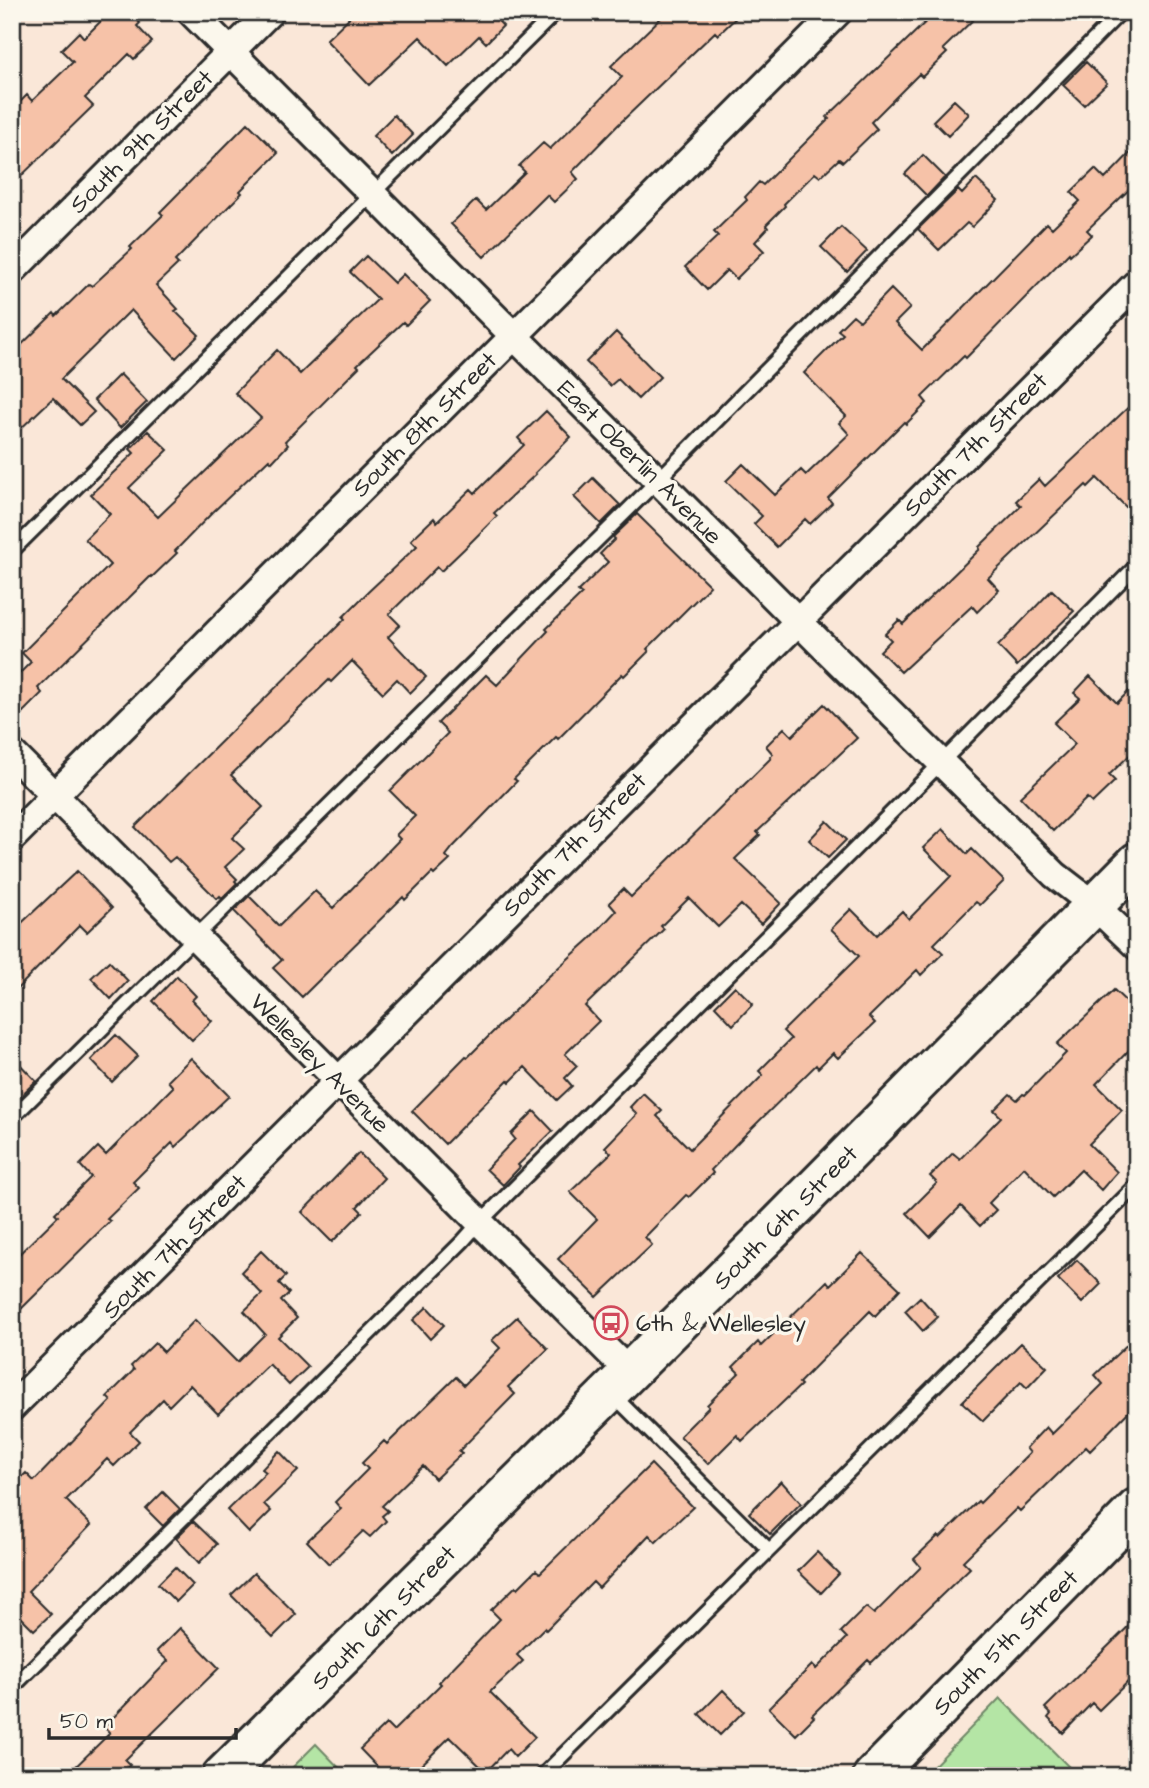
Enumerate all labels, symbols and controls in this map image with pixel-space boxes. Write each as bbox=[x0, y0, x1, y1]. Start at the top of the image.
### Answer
street label: South 9th Street bbox=[62, 62, 222, 221]
street label: South 8th Street bbox=[344, 344, 505, 505]
street label: South 7th Street bbox=[896, 364, 1056, 525]
street label: East Oberlin Avenue bbox=[549, 373, 729, 553]
street label: South 7th Street bbox=[495, 764, 655, 925]
street label: Wellesley Avenue bbox=[241, 986, 397, 1142]
street label: South 6th Street bbox=[706, 1137, 866, 1298]
street label: South 7th Street bbox=[95, 1166, 255, 1327]
bus stop icon: 6th & Wellesley bbox=[592, 1304, 630, 1342]
place label: 6th & Wellesley bbox=[636, 1307, 806, 1342]
street label: South 6th Street bbox=[304, 1537, 464, 1698]
street label: South 5th Street bbox=[925, 1562, 1087, 1724]
scale bar bbox=[49, 1697, 236, 1741]
text: 50 m bbox=[60, 1707, 114, 1736]

